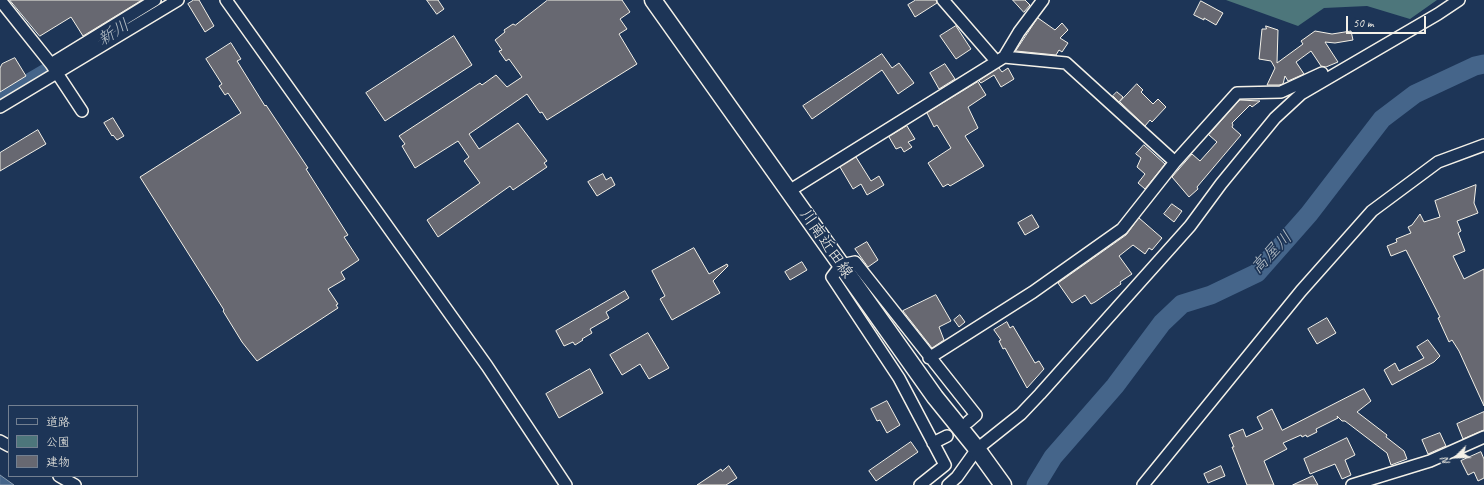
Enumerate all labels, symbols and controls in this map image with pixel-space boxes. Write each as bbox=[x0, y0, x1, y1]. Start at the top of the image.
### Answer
scale bar bbox=[1348, 8, 1428, 34]
water label: 新川 bbox=[94, 15, 134, 51]
text: 50 m bbox=[1353, 15, 1373, 31]
street label: 川南近田線 bbox=[795, 206, 857, 282]
water label: 高屋川 bbox=[1247, 228, 1297, 278]
legend bbox=[8, 405, 138, 477]
text: 道路 bbox=[46, 414, 70, 430]
text: 公園 bbox=[46, 434, 70, 450]
north arrow bbox=[1436, 437, 1476, 477]
text: 建物 bbox=[46, 454, 70, 470]
text: N bbox=[1437, 456, 1453, 468]

